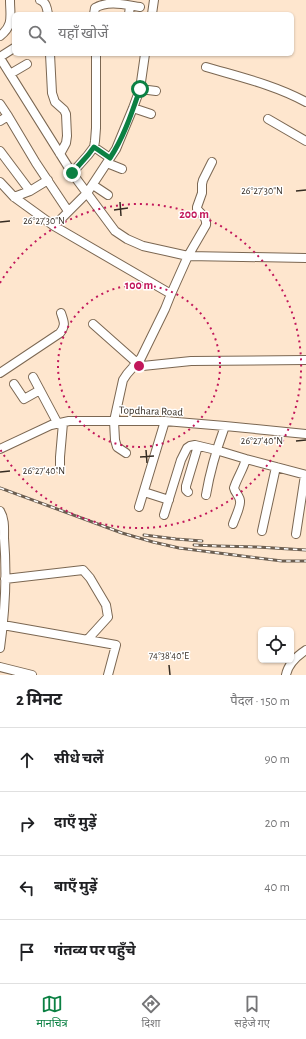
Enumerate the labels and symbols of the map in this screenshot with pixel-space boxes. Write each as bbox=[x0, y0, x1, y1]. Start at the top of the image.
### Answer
route start bbox=[131, 80, 149, 98]
route end bbox=[63, 164, 81, 182]
text: 26°27'30"N bbox=[241, 186, 283, 196]
text: 200 m bbox=[179, 208, 209, 220]
text: 26°27'30"N bbox=[23, 216, 65, 226]
text: 100 m bbox=[125, 279, 153, 291]
centre of rings bbox=[132, 359, 146, 373]
street label: Topdhara Road bbox=[119, 404, 184, 418]
text: 26°27'40"N bbox=[241, 436, 283, 446]
text: 26°27'40"N bbox=[23, 466, 65, 476]
text: 74°38'40"E bbox=[149, 651, 189, 661]

